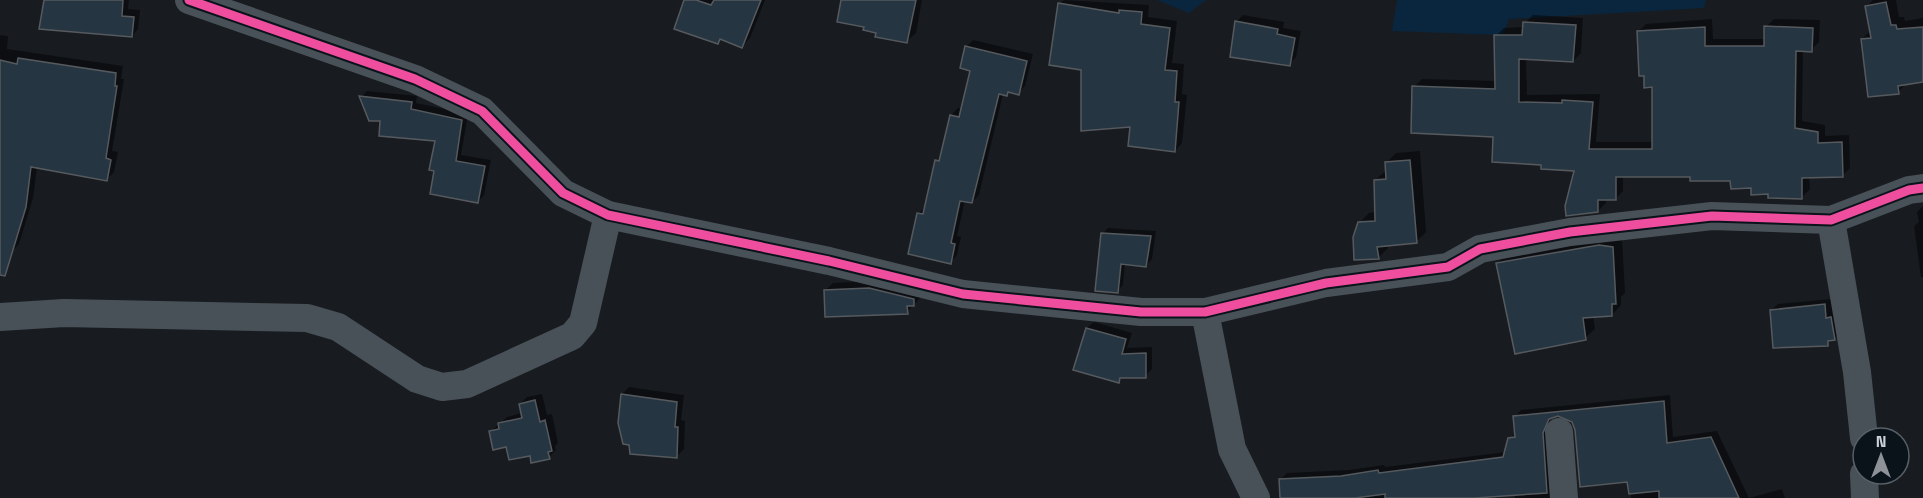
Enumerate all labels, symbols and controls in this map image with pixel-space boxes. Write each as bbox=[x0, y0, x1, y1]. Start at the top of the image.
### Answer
north arrow bbox=[1851, 426, 1911, 486]
text: N bbox=[1876, 431, 1886, 452]

